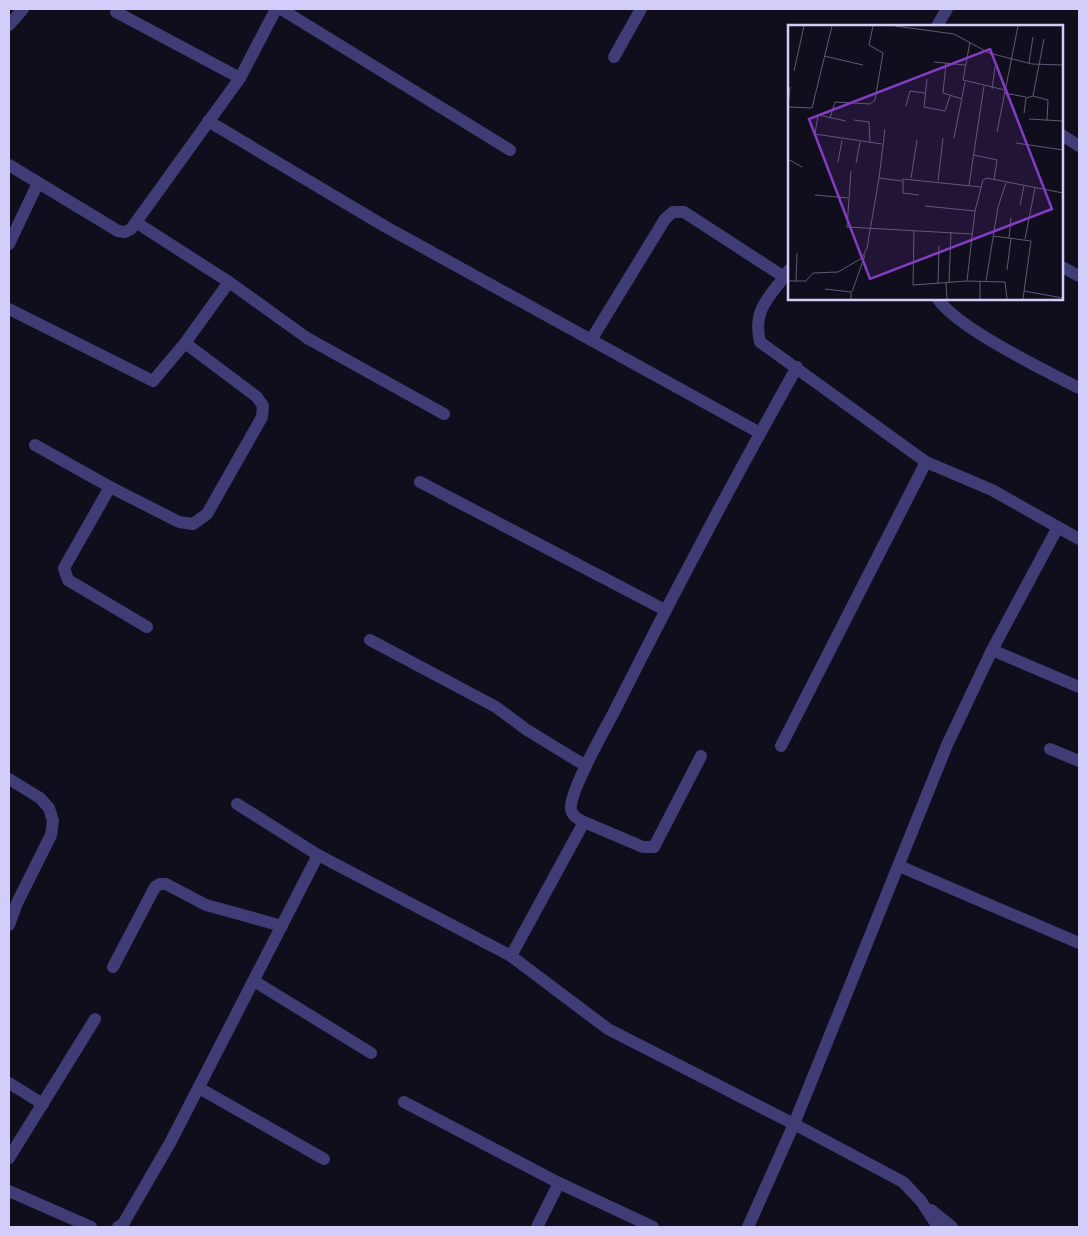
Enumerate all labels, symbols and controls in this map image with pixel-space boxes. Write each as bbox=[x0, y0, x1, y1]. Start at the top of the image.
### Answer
inset map bbox=[788, 25, 1063, 300]

